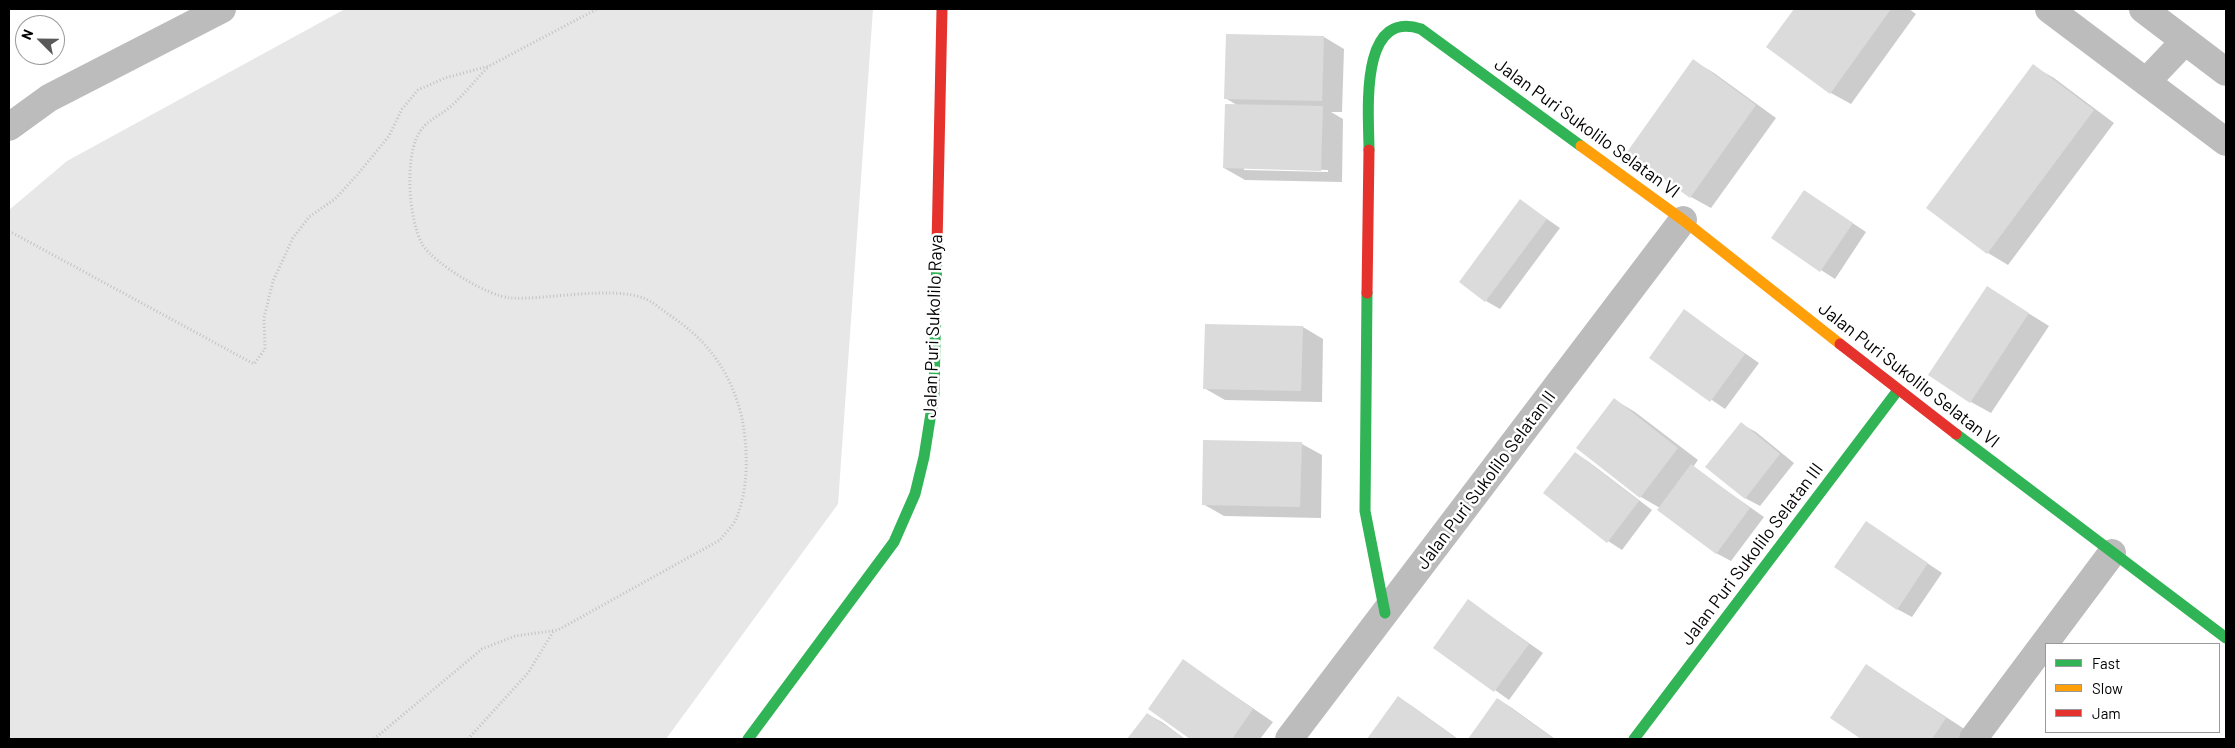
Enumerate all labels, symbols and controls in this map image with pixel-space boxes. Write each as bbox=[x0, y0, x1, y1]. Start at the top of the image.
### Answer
north arrow bbox=[15, 15, 65, 65]
text: N bbox=[17, 27, 36, 42]
street label: Jalan Puri Sukolilo Selatan VI bbox=[1490, 53, 1684, 203]
street label: Jalan Puri Sukolilo Raya bbox=[919, 234, 947, 418]
street label: Jalan Puri Sukolilo Selatan VI bbox=[1814, 298, 2004, 452]
street label: Jalan Puri Sukolilo Selatan II bbox=[1412, 386, 1560, 574]
street label: Jalan Puri Sukolilo Selatan III bbox=[1676, 459, 1828, 649]
legend bbox=[2045, 643, 2220, 733]
text: Fast bbox=[2092, 654, 2120, 672]
text: Slow bbox=[2092, 679, 2123, 697]
text: Jam bbox=[2092, 704, 2121, 722]

